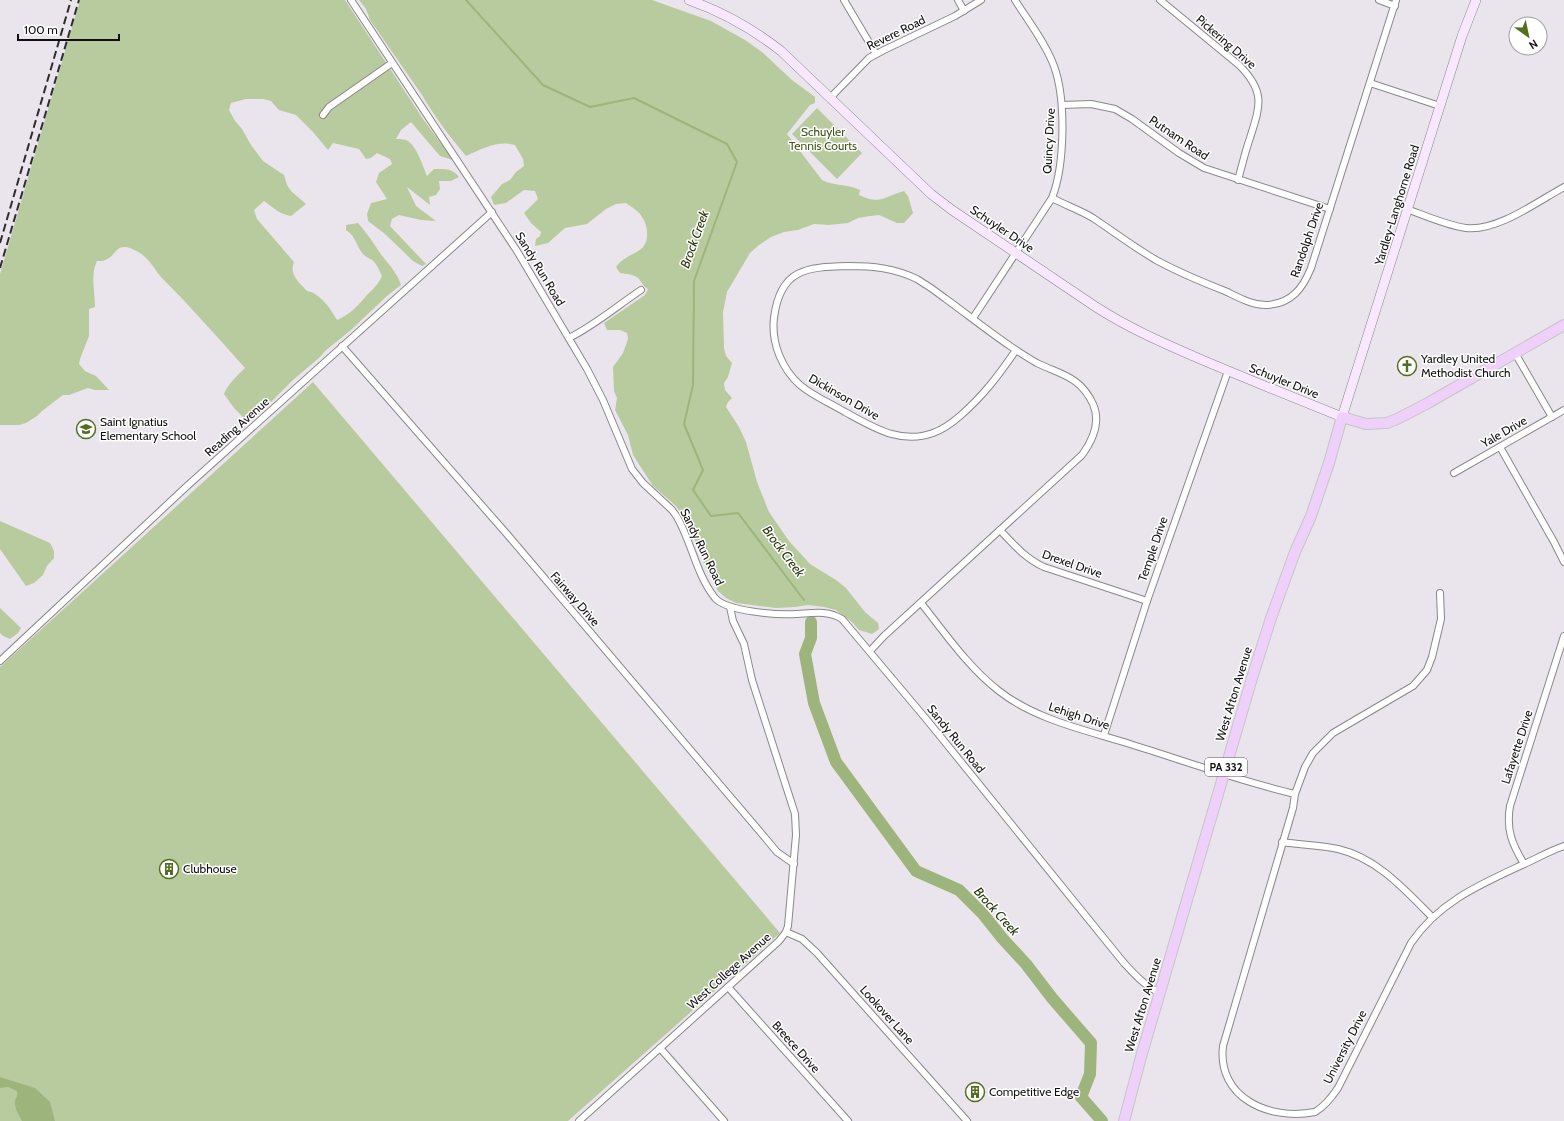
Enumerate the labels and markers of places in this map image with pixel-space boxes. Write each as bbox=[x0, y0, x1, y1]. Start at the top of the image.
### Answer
place label: Yardley United Methodist Church bbox=[1420, 351, 1511, 380]
church icon: Yardley United Methodist Church bbox=[1396, 355, 1418, 377]
place label: Saint Ignatius Elementary School bbox=[100, 414, 196, 443]
school or university icon: Saint Ignatius Elementary School bbox=[75, 418, 97, 440]
building icon: Clubhouse bbox=[158, 858, 180, 880]
place label: Clubhouse bbox=[183, 861, 237, 876]
building icon: Competitive Edge bbox=[964, 1081, 986, 1103]
place label: Competitive Edge bbox=[989, 1084, 1079, 1099]

